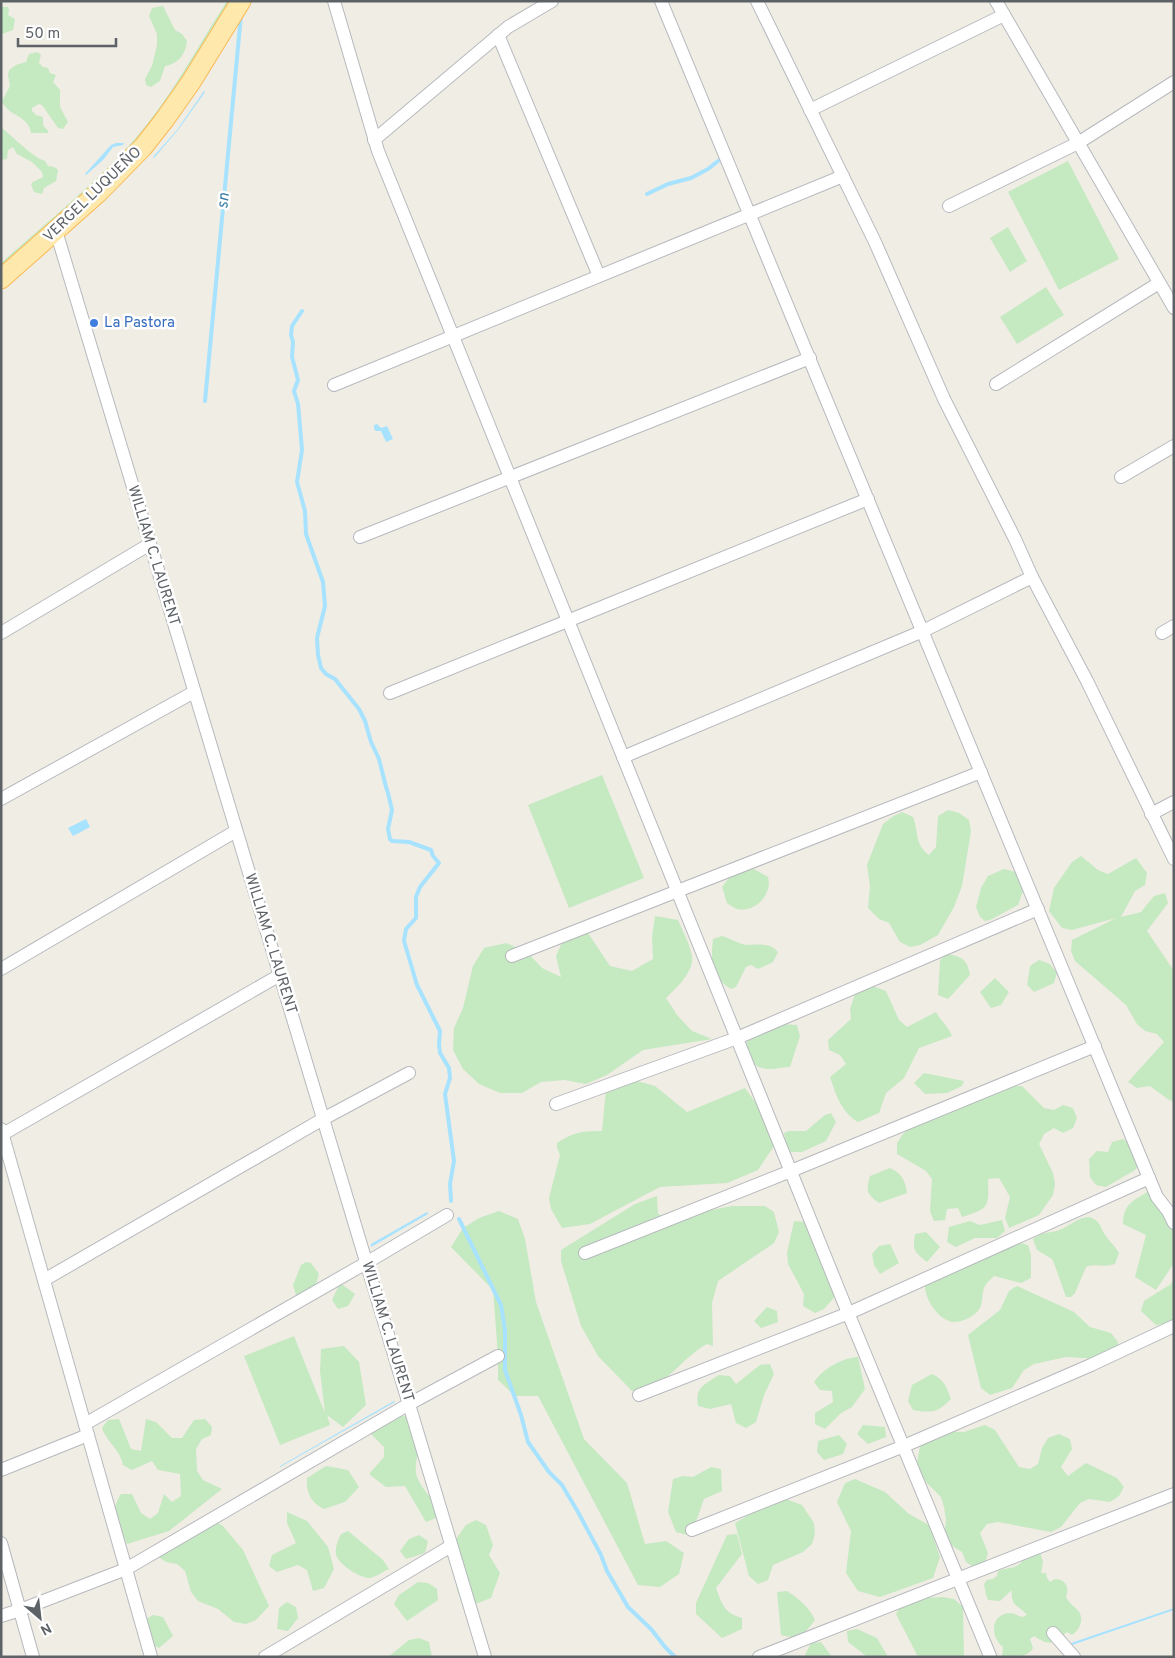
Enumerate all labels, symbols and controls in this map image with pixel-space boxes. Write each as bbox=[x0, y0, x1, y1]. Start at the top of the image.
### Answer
scale bar bbox=[18, 15, 115, 47]
text: 50 m bbox=[25, 25, 60, 44]
street label: VERGEL LUQUEÑO bbox=[39, 143, 146, 247]
water label: sn bbox=[213, 192, 235, 210]
place label: La Pastora bbox=[104, 314, 175, 333]
marker: La Pastora bbox=[88, 317, 100, 329]
street label: WILLIAM C. LAURENT bbox=[123, 483, 183, 629]
street label: WILLIAM C. LAURENT bbox=[240, 871, 300, 1017]
street label: WILLIAM C. LAURENT bbox=[357, 1259, 417, 1405]
north arrow bbox=[15, 1593, 65, 1643]
text: N bbox=[37, 1618, 54, 1638]

